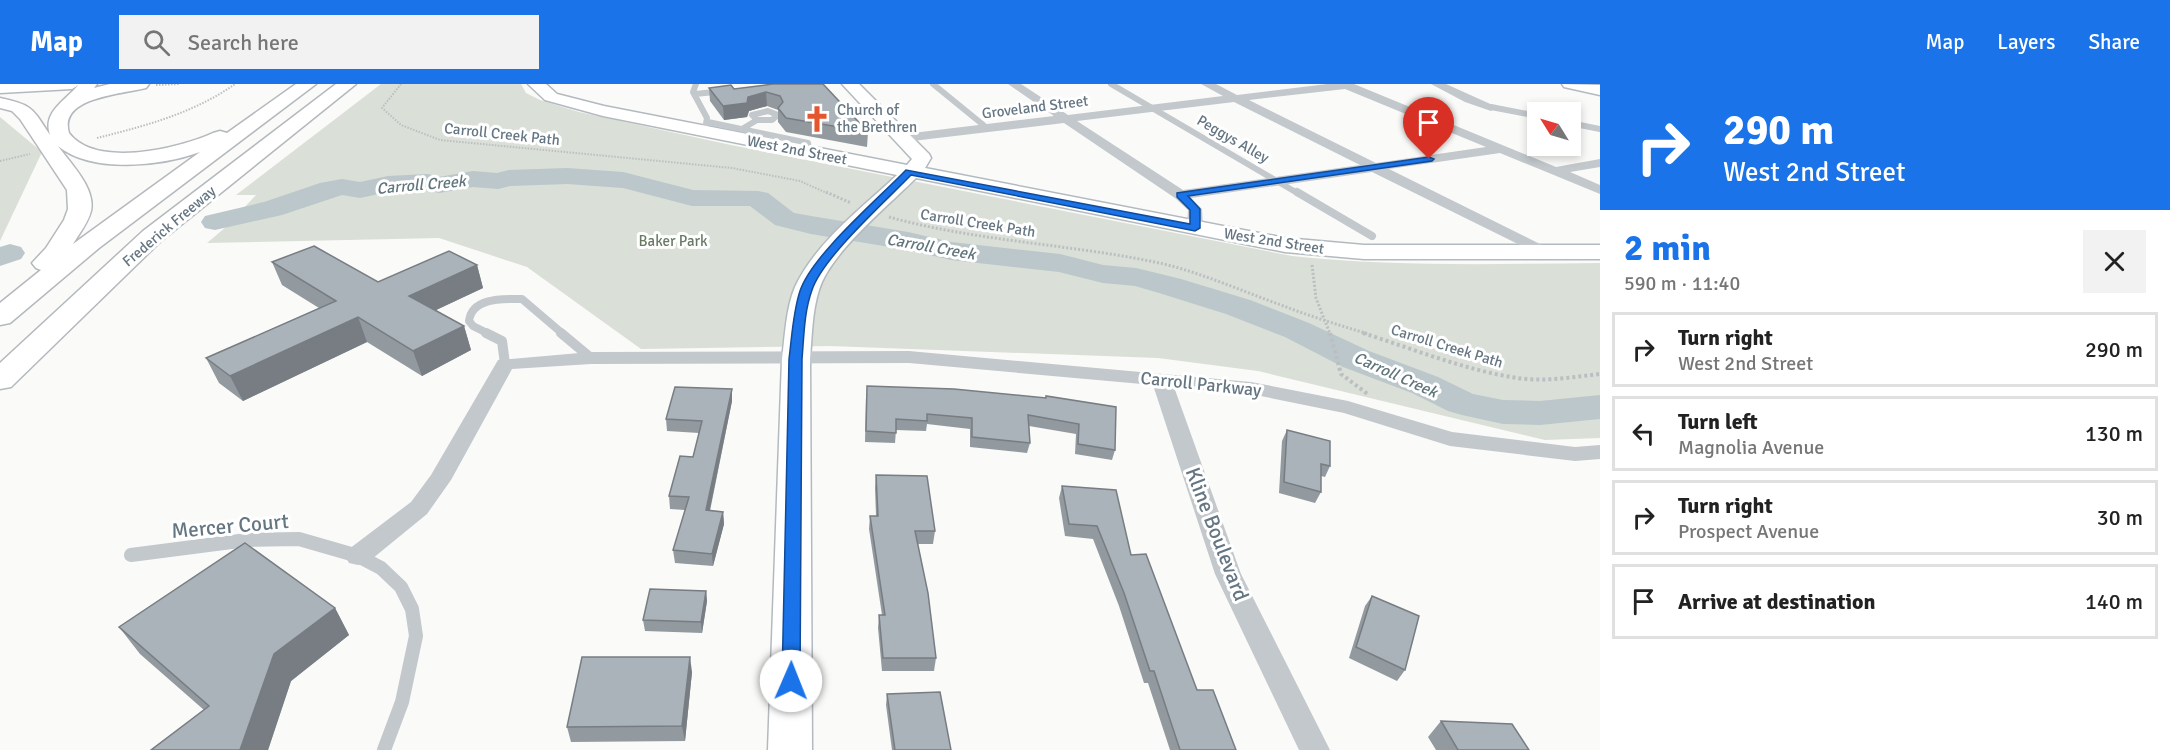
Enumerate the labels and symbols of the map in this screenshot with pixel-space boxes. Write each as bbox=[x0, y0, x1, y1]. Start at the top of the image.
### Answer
street label: Groveland Street bbox=[981, 92, 1089, 122]
pin bbox=[1403, 97, 1454, 159]
place label: Church of the Brethren bbox=[837, 101, 917, 136]
north arrow bbox=[1527, 102, 1581, 156]
church icon: Church of the Brethren bbox=[802, 104, 832, 134]
street label: Peggys Alley bbox=[1194, 111, 1272, 167]
street label: Carroll Creek Path bbox=[443, 119, 561, 149]
street label: West 2nd Street bbox=[746, 131, 848, 169]
water label: Carroll Creek bbox=[376, 171, 469, 199]
street label: Frederick Freeway bbox=[119, 182, 219, 270]
street label: Carroll Creek Path bbox=[919, 205, 1037, 241]
street label: West 2nd Street bbox=[1223, 224, 1325, 258]
water label: Carroll Creek bbox=[885, 229, 979, 265]
park label: Baker Park bbox=[638, 232, 708, 250]
street label: Carroll Creek Path bbox=[1389, 320, 1505, 372]
water label: Carroll Creek bbox=[1351, 348, 1442, 403]
street label: Carroll Parkway bbox=[1140, 367, 1263, 401]
street label: Kline Boulevard bbox=[1180, 464, 1254, 604]
street label: Mercer Court bbox=[170, 508, 290, 544]
position arrow bbox=[759, 649, 823, 713]

